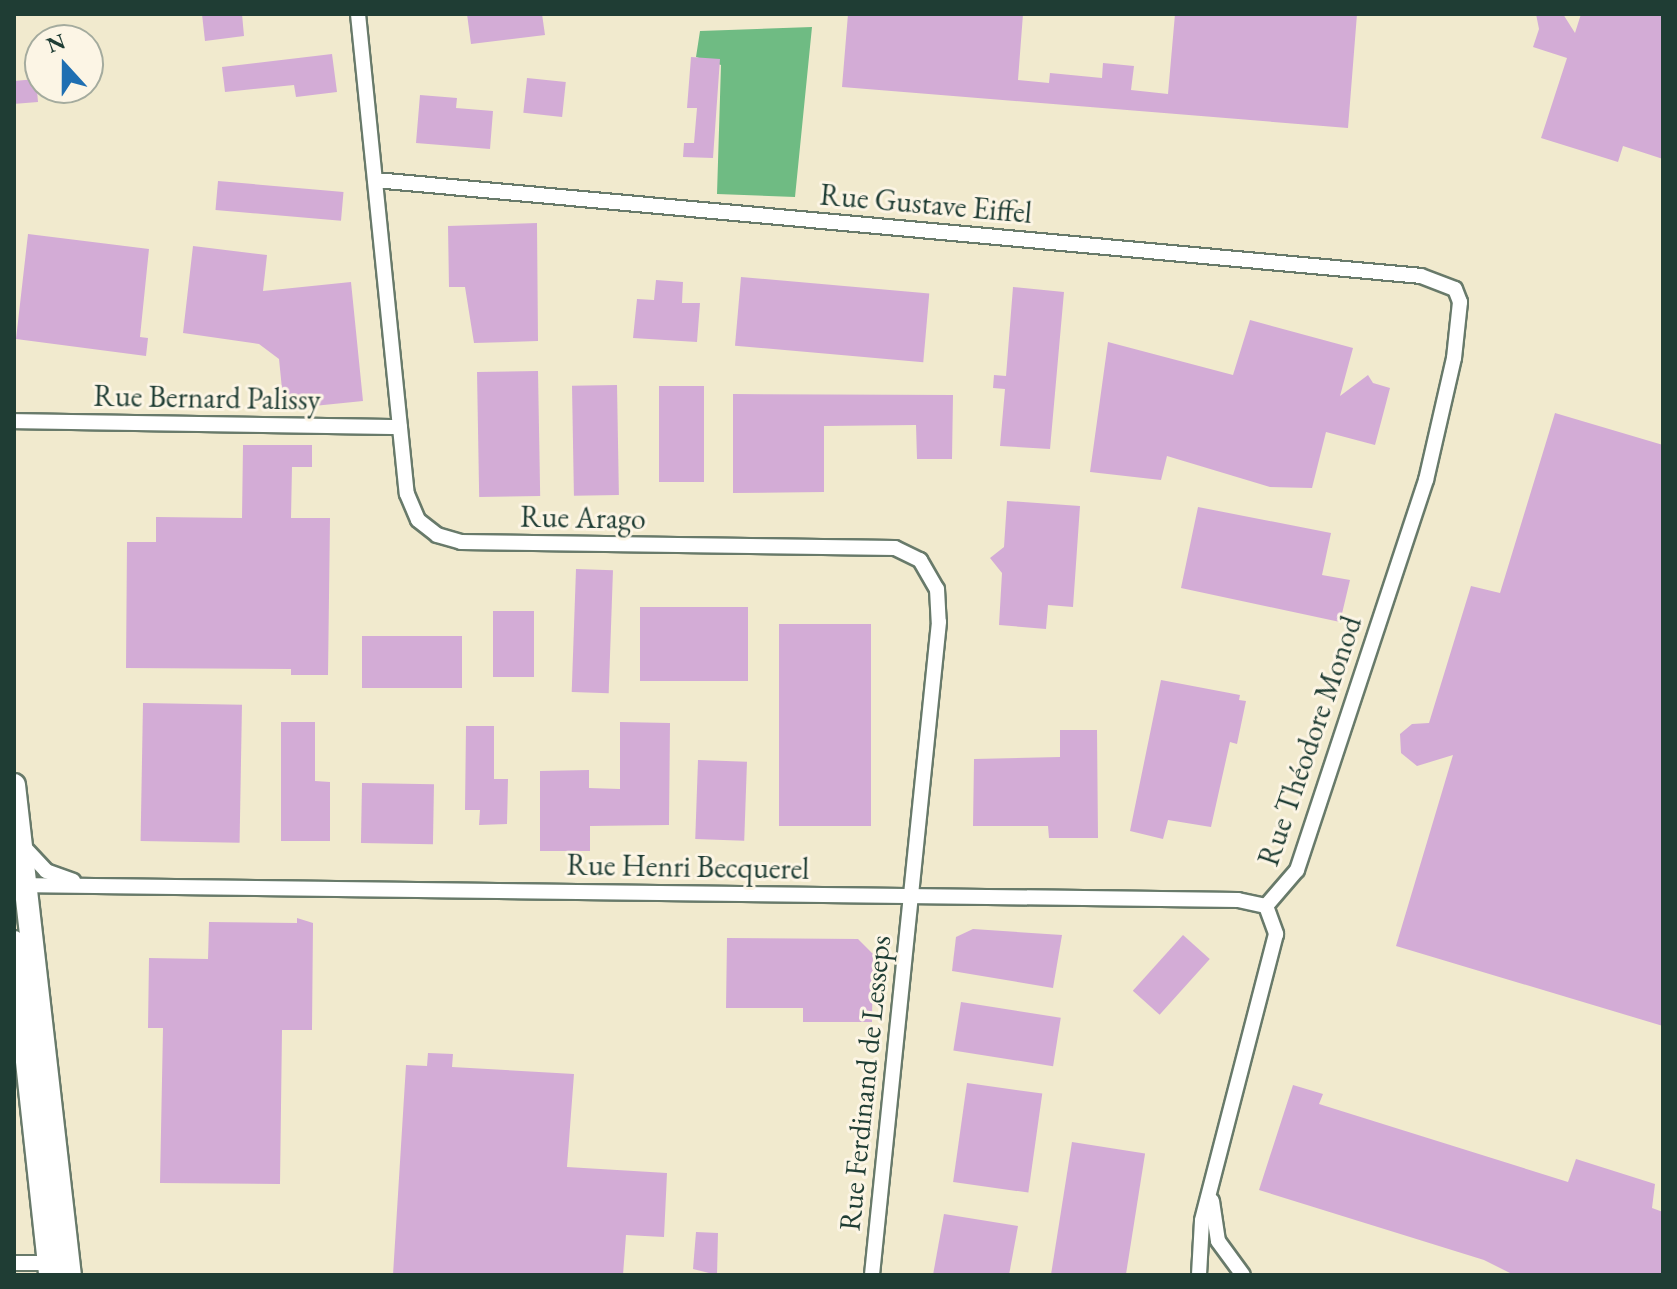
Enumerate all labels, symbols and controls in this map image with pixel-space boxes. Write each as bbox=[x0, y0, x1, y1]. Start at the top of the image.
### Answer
north arrow bbox=[24, 24, 104, 104]
text: N bbox=[42, 26, 69, 60]
street label: Rue Gustave Eiffel bbox=[818, 177, 1034, 231]
street label: Rue Bernard Palissy bbox=[93, 378, 321, 418]
street label: Rue Arago bbox=[520, 499, 646, 537]
street label: Rue Théodore Monod bbox=[1250, 611, 1370, 871]
street label: Rue Henri Becquerel bbox=[566, 847, 810, 887]
street label: Rue Ferdinand de Lesseps bbox=[832, 933, 898, 1233]

